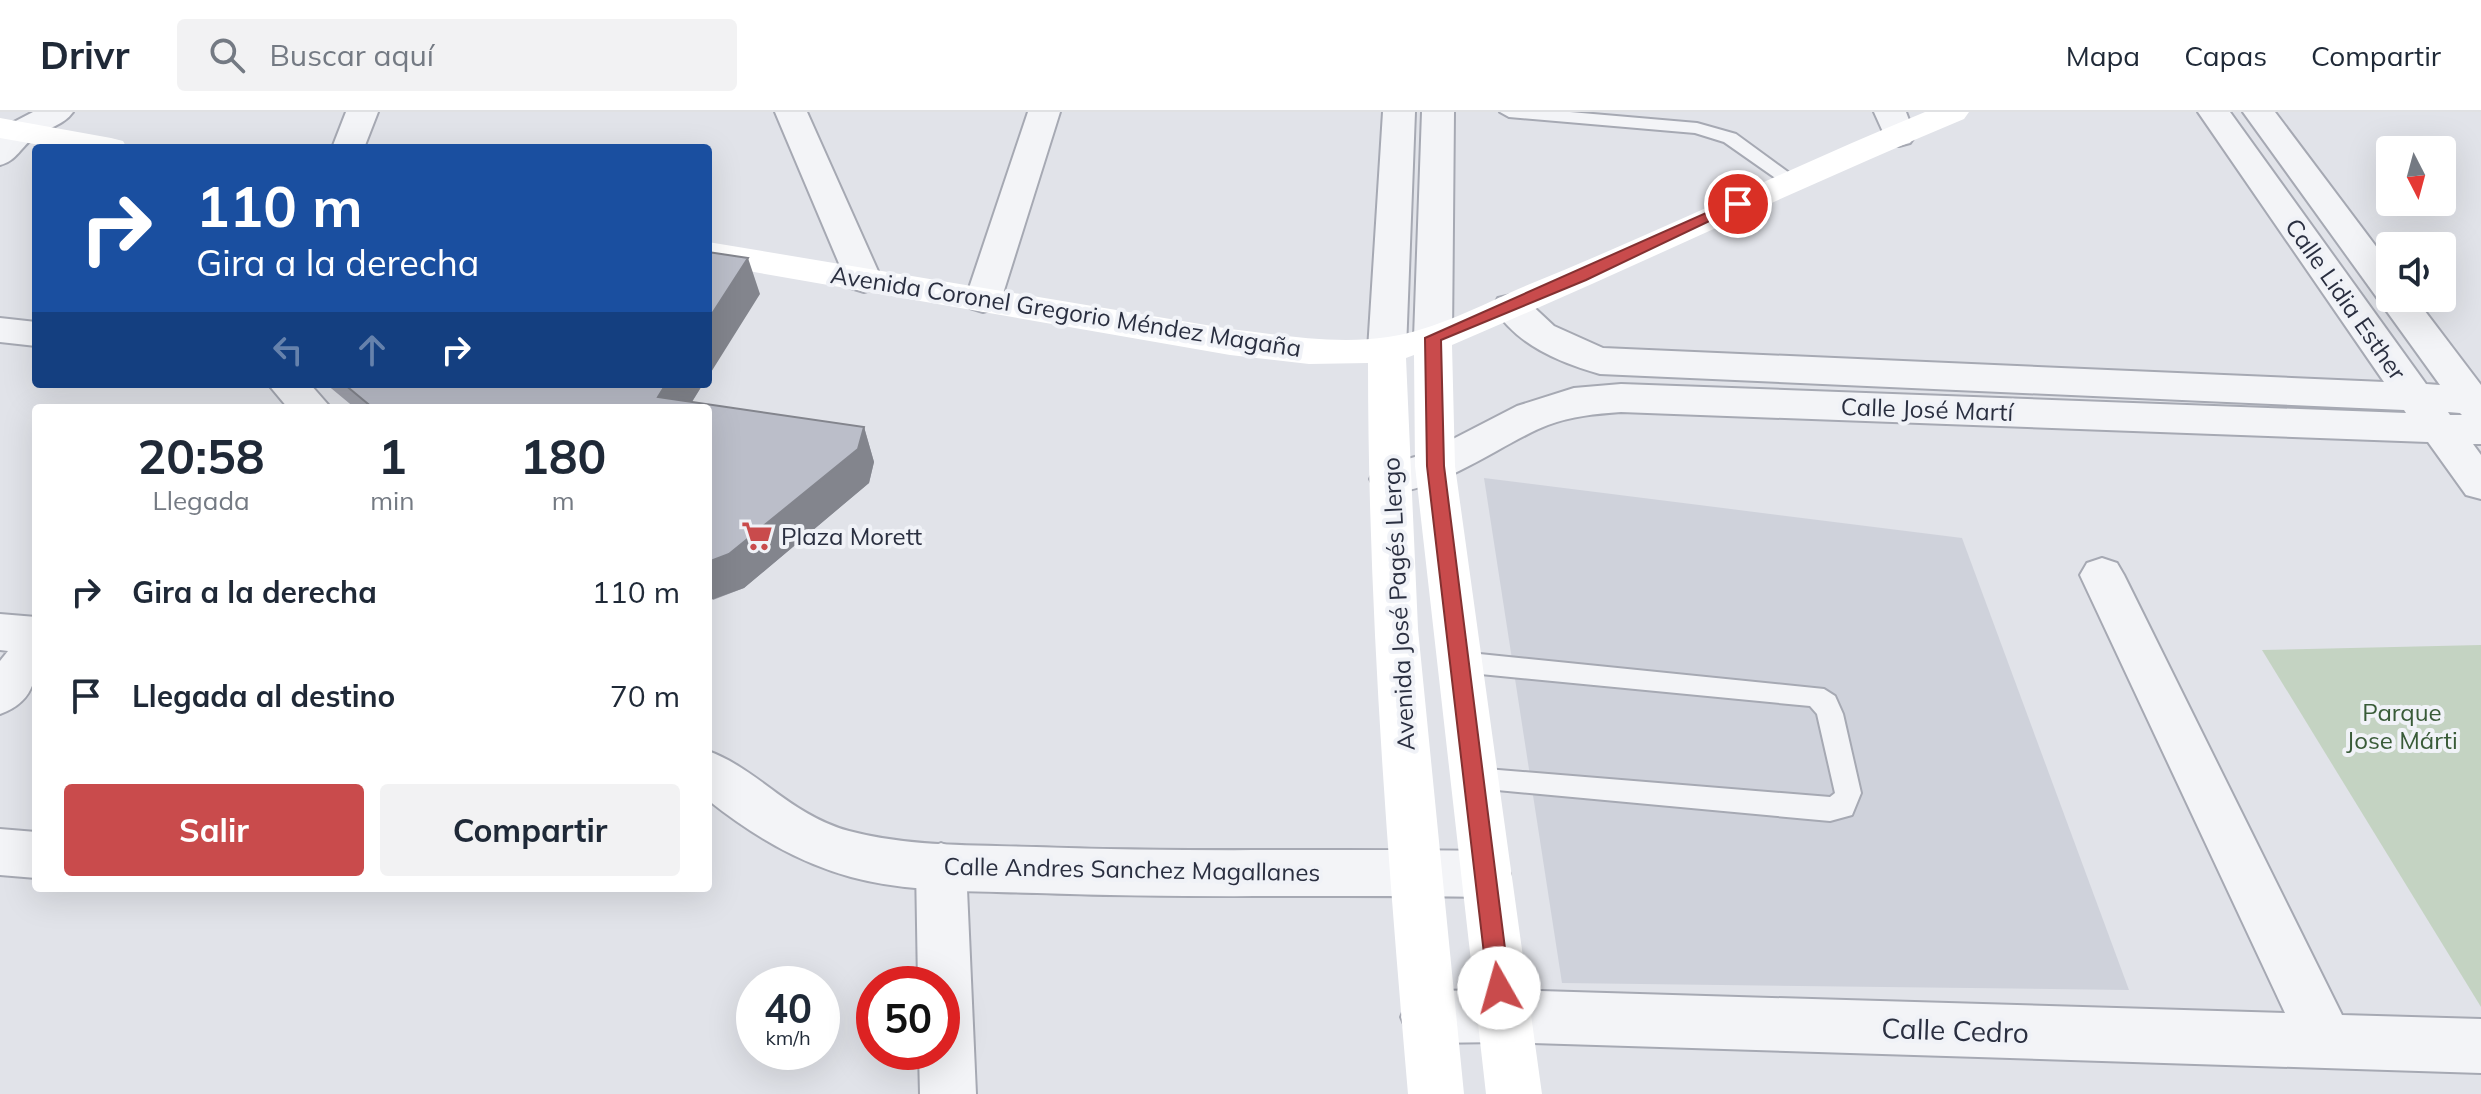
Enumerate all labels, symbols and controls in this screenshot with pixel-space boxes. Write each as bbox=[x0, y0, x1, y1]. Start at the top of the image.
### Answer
search box bbox=[177, 19, 737, 91]
text: Drivr bbox=[40, 31, 129, 79]
icon: search bbox=[205, 33, 249, 77]
text: Buscar aquí bbox=[269, 36, 434, 74]
text: Mapa bbox=[2066, 38, 2140, 73]
text: Capas bbox=[2184, 38, 2267, 73]
text: Compartir bbox=[2311, 38, 2441, 73]
north arrow bbox=[2376, 136, 2456, 216]
map controls bbox=[2376, 136, 2456, 312]
pin bbox=[1704, 170, 1772, 238]
text: 110 m bbox=[196, 171, 363, 241]
icon: right bbox=[64, 176, 168, 280]
icon: arrive bbox=[1716, 182, 1760, 226]
street label: Calle Lidia Esther bbox=[2279, 212, 2413, 386]
button: sound bbox=[2376, 232, 2456, 312]
text: Gira a la derecha bbox=[196, 240, 479, 285]
street label: Avenida Coronel Gregorio Méndez Magaña bbox=[829, 259, 1303, 363]
icon: left bbox=[266, 328, 310, 372]
icon: ahead bbox=[350, 328, 394, 372]
icon: right bbox=[434, 328, 478, 372]
street label: Calle José Martí bbox=[1840, 391, 2015, 427]
text: 20:58 bbox=[138, 426, 265, 486]
text: 1 bbox=[378, 426, 407, 486]
text: 180 bbox=[520, 426, 606, 486]
street label: Avenida José Pagés Llergo bbox=[1375, 456, 1421, 752]
text: Llegada bbox=[153, 484, 250, 517]
text: min bbox=[370, 484, 414, 517]
text: m bbox=[552, 484, 575, 517]
supermarket icon: Plaza Morett bbox=[740, 519, 774, 553]
place label: Plaza Morett bbox=[781, 521, 922, 551]
icon: right bbox=[64, 570, 108, 614]
text: Gira a la derecha bbox=[132, 573, 377, 611]
text: 110 m bbox=[592, 573, 680, 611]
icon: arrive bbox=[64, 674, 108, 718]
text: Llegada al destino bbox=[132, 677, 395, 715]
text: 70 m bbox=[610, 677, 680, 715]
park label: Parque Jose Márti bbox=[2346, 697, 2458, 755]
button: Salir bbox=[64, 784, 364, 876]
button: Compartir bbox=[380, 784, 680, 876]
street label: Calle Andres Sanchez Magallanes bbox=[943, 851, 1321, 887]
position arrow bbox=[1457, 946, 1541, 1030]
speed limit sign: 50 bbox=[856, 966, 960, 1070]
text: 40 bbox=[764, 983, 812, 1033]
street label: Calle Cedro bbox=[1881, 1010, 2029, 1050]
text: km/h bbox=[765, 1025, 811, 1050]

